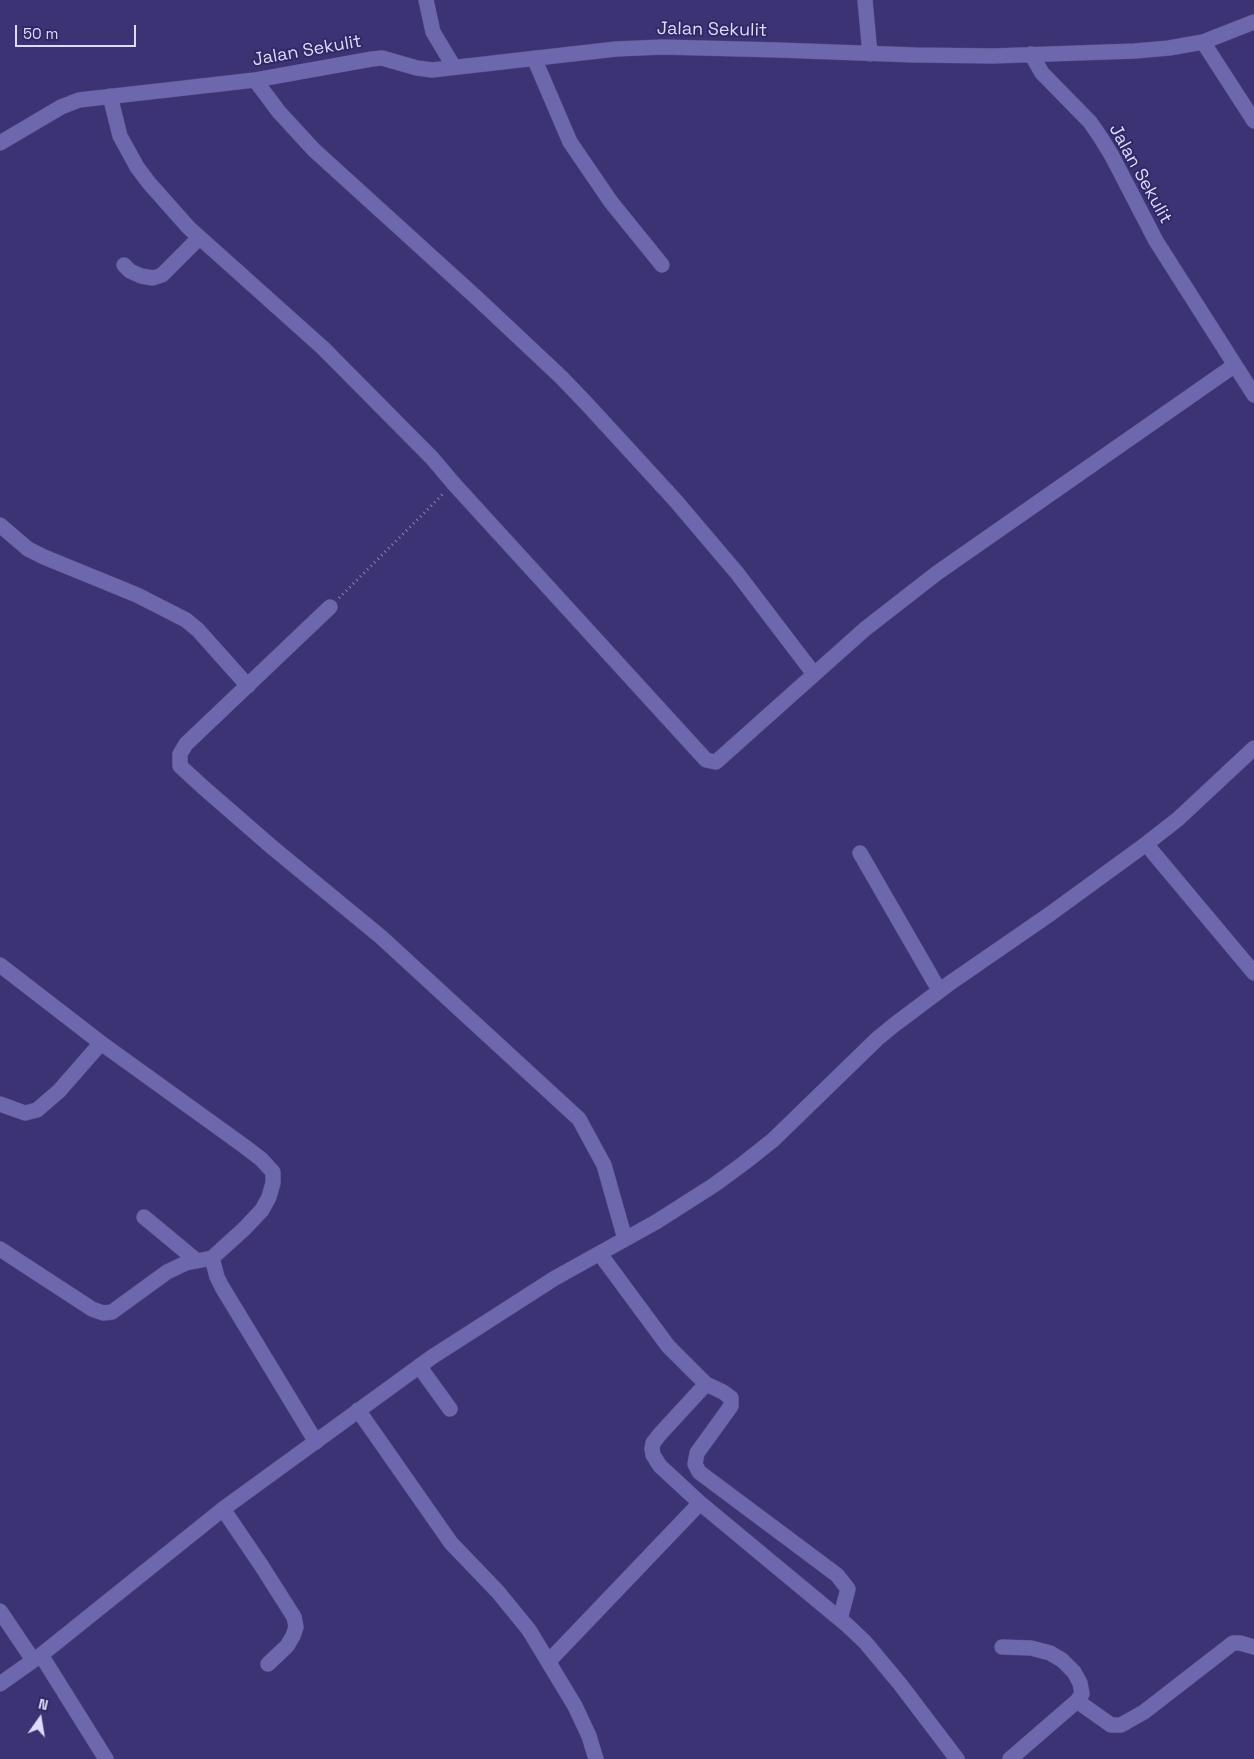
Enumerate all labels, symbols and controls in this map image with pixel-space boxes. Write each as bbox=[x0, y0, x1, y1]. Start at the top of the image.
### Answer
scale bar bbox=[18, 15, 139, 47]
street label: Jalan Sekulit bbox=[657, 18, 767, 42]
text: 50 m bbox=[23, 24, 58, 43]
street label: Jalan Sekulit bbox=[251, 31, 363, 71]
street label: Jalan Sekulit bbox=[1104, 120, 1176, 228]
north arrow bbox=[15, 1694, 65, 1744]
text: N bbox=[37, 1695, 50, 1714]

